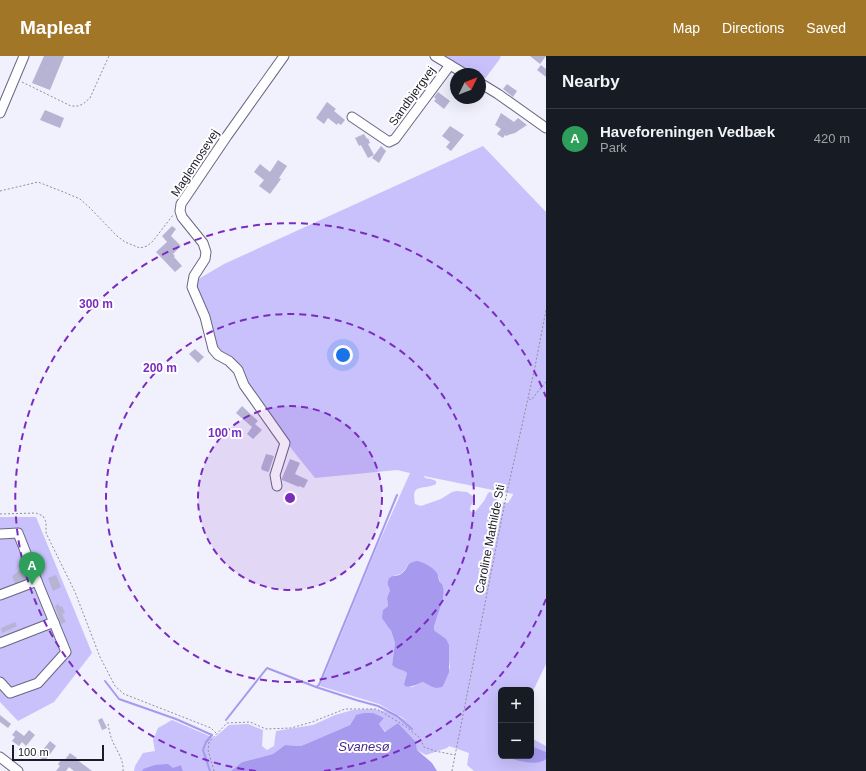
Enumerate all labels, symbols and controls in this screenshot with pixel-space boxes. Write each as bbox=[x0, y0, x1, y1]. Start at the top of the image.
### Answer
text: Mapleaf bbox=[20, 17, 91, 38]
text: Map bbox=[673, 20, 700, 36]
text: Directions bbox=[722, 20, 784, 36]
text: Saved bbox=[806, 20, 846, 36]
street label: Sandbjergvej bbox=[386, 64, 438, 128]
north arrow bbox=[450, 68, 486, 104]
text: Nearby bbox=[562, 72, 620, 91]
text: Haveforeningen Vedbæk bbox=[600, 123, 775, 140]
street label: Maglemosevej bbox=[168, 127, 222, 199]
text: A bbox=[570, 131, 580, 146]
text: 420 m bbox=[814, 131, 850, 146]
text: Park bbox=[600, 140, 627, 155]
text: 300 m bbox=[79, 297, 113, 311]
your location bbox=[333, 345, 353, 365]
text: 200 m bbox=[143, 361, 177, 375]
text: 100 m bbox=[208, 426, 242, 440]
street label: Caroline Mathilde Sti bbox=[473, 483, 507, 595]
centre of rings bbox=[283, 491, 297, 505]
pin: A bbox=[19, 552, 45, 585]
map controls bbox=[498, 687, 534, 759]
button: + bbox=[498, 687, 534, 723]
button: − bbox=[498, 723, 534, 759]
water label: Svanesø bbox=[338, 739, 390, 754]
scale bar bbox=[12, 743, 104, 762]
text: 100 m bbox=[18, 746, 49, 758]

